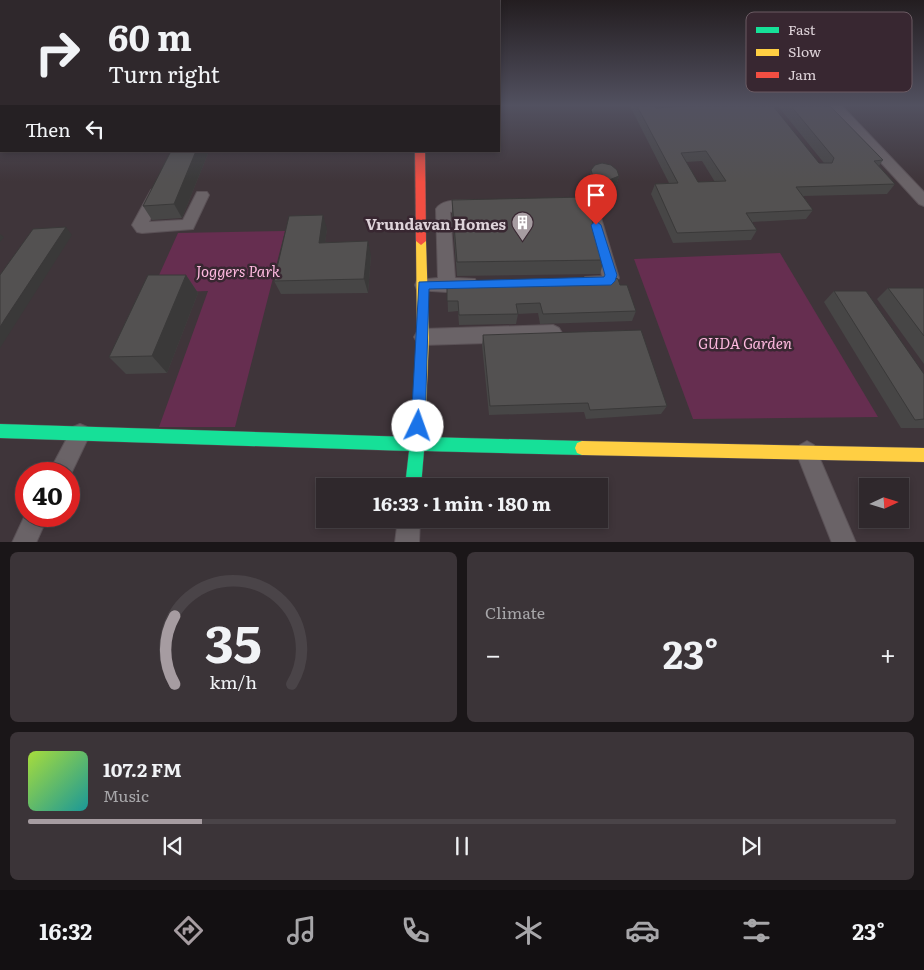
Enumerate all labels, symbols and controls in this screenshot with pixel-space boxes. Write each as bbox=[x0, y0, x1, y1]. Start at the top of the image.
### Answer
text: 60 m bbox=[108, 10, 192, 62]
legend bbox=[746, 12, 912, 92]
text: Fast bbox=[788, 19, 816, 39]
icon: right bbox=[25, 20, 90, 85]
text: Slow bbox=[788, 41, 821, 61]
text: Turn right bbox=[108, 57, 220, 90]
text: Jam bbox=[788, 64, 817, 84]
text: Then bbox=[25, 115, 71, 143]
icon: left bbox=[81, 115, 109, 143]
pin bbox=[575, 174, 617, 225]
icon: arrive bbox=[582, 181, 610, 209]
building icon: Vrundavan Homes bbox=[510, 211, 534, 242]
place label: Vrundavan Homes bbox=[366, 212, 507, 235]
park label: Joggers Park bbox=[196, 259, 281, 282]
park label: GUDA Garden bbox=[698, 331, 792, 354]
position arrow bbox=[391, 399, 443, 451]
speed limit sign: 40 bbox=[15, 462, 80, 527]
north arrow bbox=[859, 478, 909, 528]
map controls bbox=[859, 478, 909, 528]
text: 16:33 · 1 min · 180 m bbox=[373, 489, 551, 517]
text: Climate bbox=[485, 600, 545, 624]
text: 35 bbox=[205, 602, 262, 679]
text: 23° bbox=[663, 624, 718, 681]
text: − bbox=[485, 632, 501, 674]
text: + bbox=[880, 632, 896, 674]
text: km/h bbox=[210, 668, 257, 695]
text: 107.2 FM bbox=[103, 755, 182, 783]
text: Music bbox=[103, 783, 149, 807]
icon: previous bbox=[159, 832, 187, 860]
icon: pause bbox=[448, 832, 476, 860]
icon: next bbox=[737, 832, 765, 860]
icon: directions bbox=[171, 913, 206, 948]
icon: music bbox=[284, 913, 319, 948]
icon: phone bbox=[398, 913, 433, 948]
icon: climate bbox=[511, 913, 546, 948]
icon: car bbox=[625, 913, 660, 948]
icon: filters bbox=[739, 913, 774, 948]
text: 16:32 bbox=[39, 914, 92, 947]
text: 23° bbox=[852, 914, 885, 947]

